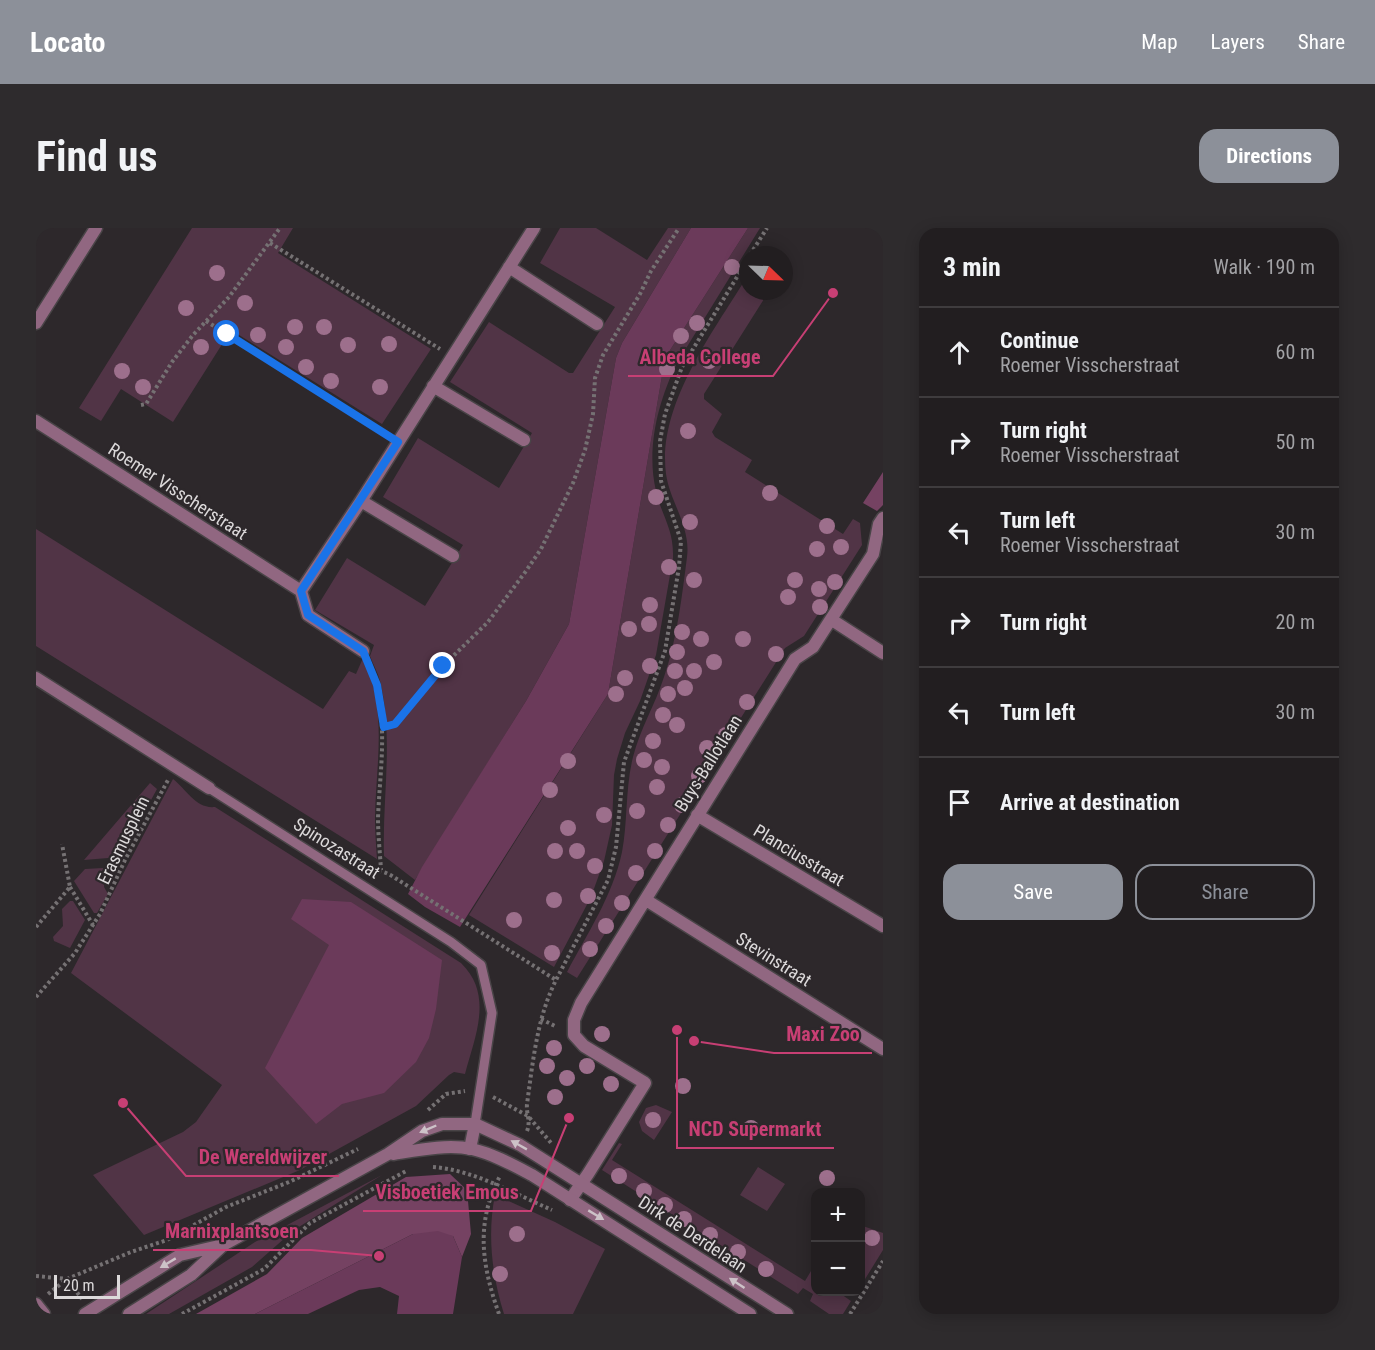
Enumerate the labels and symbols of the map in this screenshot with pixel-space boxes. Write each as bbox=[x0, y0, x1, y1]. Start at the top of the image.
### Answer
north arrow bbox=[739, 246, 793, 300]
route start bbox=[213, 320, 239, 346]
callout: Albeda College bbox=[628, 338, 773, 376]
text: Albeda College bbox=[639, 345, 761, 369]
street label: Roemer Visscherstraat bbox=[105, 438, 251, 544]
route end bbox=[429, 652, 455, 678]
street label: Buys-Ballotlaan bbox=[670, 711, 746, 815]
street label: Erasmusplein bbox=[93, 792, 153, 888]
street label: Spinozastraat bbox=[290, 813, 384, 883]
street label: Planciusstraat bbox=[750, 820, 848, 890]
street label: Stevinstraat bbox=[732, 928, 816, 990]
callout: Maxi Zoo bbox=[774, 1015, 872, 1053]
text: Maxi Zoo bbox=[786, 1022, 860, 1046]
callout: NCD Supermarkt bbox=[677, 1110, 834, 1148]
text: NCD Supermarkt bbox=[689, 1117, 821, 1141]
one-way arrow bbox=[419, 1124, 437, 1134]
callout: De Wereldwijzer bbox=[186, 1138, 339, 1176]
one-way arrow bbox=[510, 1140, 527, 1150]
text: De Wereldwijzer bbox=[199, 1145, 328, 1169]
callout: Visboetiek Emous bbox=[363, 1173, 531, 1211]
text: Visboetiek Emous bbox=[375, 1180, 519, 1204]
street label: Dirk de Derdelaan bbox=[635, 1191, 751, 1277]
one-way arrow bbox=[588, 1210, 604, 1221]
callout: Marnixplantsoen bbox=[153, 1212, 311, 1250]
text: Marnixplantsoen bbox=[165, 1219, 299, 1243]
one-way arrow bbox=[160, 1257, 176, 1268]
scale bar bbox=[54, 1272, 120, 1300]
one-way arrow bbox=[729, 1278, 745, 1289]

